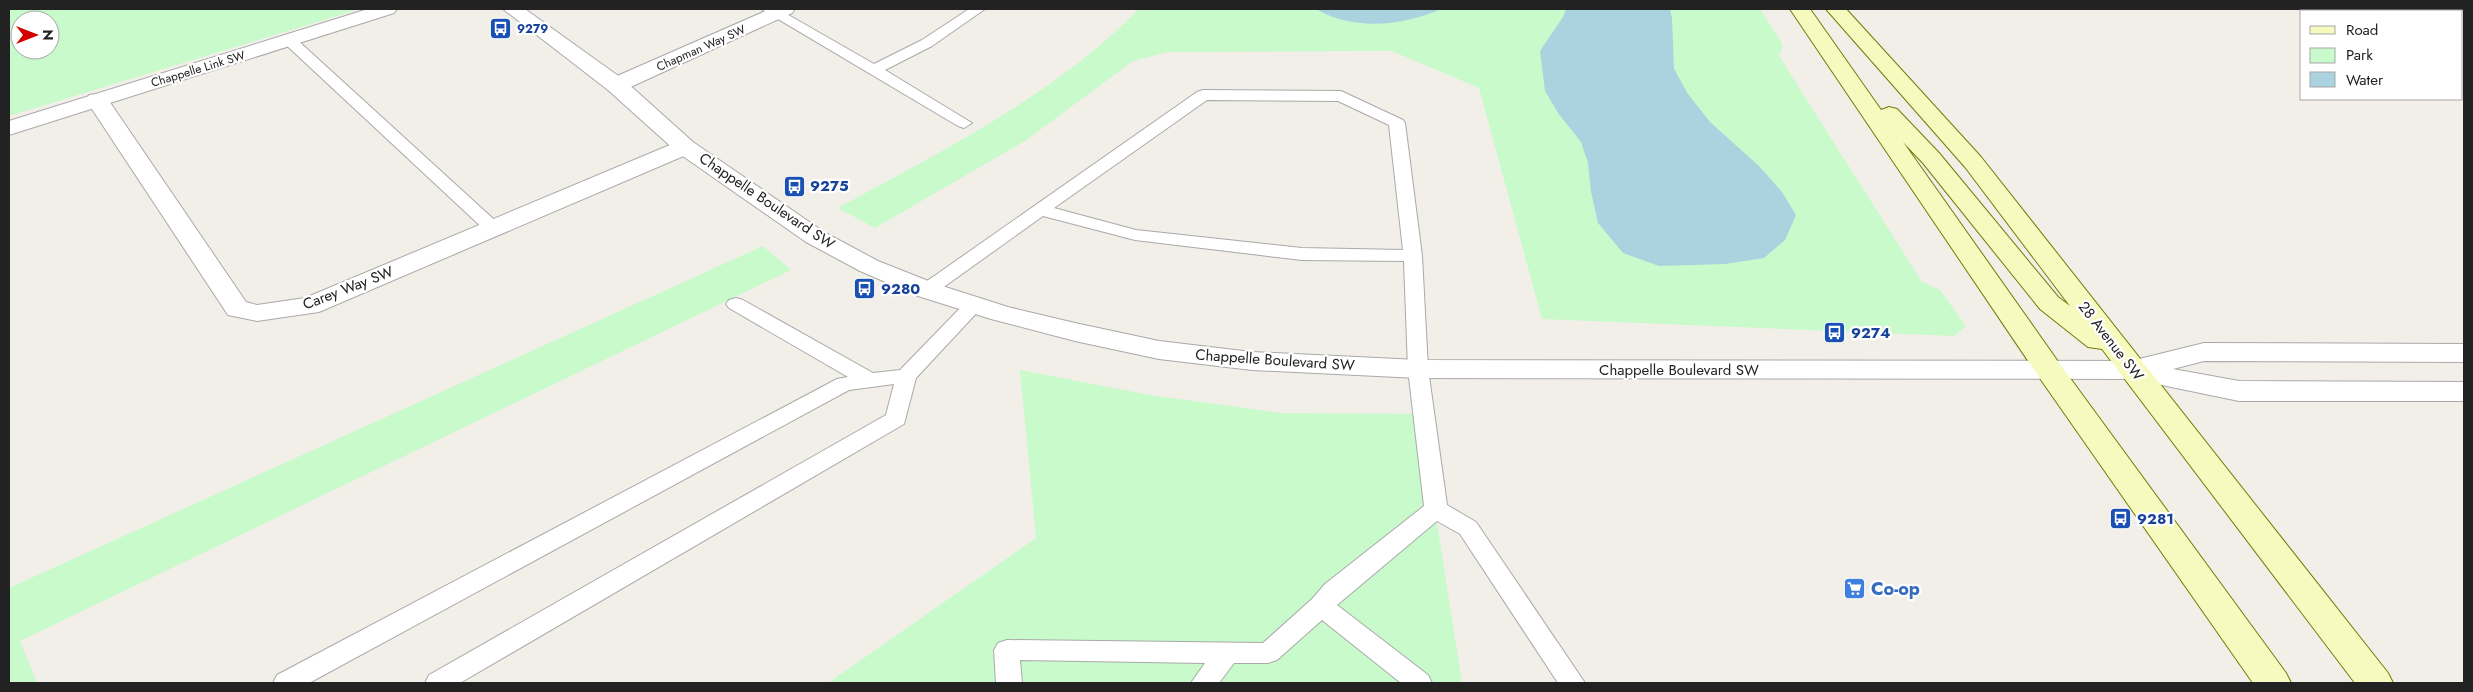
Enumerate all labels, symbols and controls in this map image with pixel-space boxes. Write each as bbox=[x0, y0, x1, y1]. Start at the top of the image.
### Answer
north arrow bbox=[10, 10, 60, 60]
legend bbox=[2300, 10, 2463, 100]
bus stop icon: 9279 bbox=[489, 17, 513, 41]
text: Road bbox=[2346, 19, 2378, 41]
place label: 9279 bbox=[517, 20, 548, 38]
street label: Chapman Way SW bbox=[654, 20, 749, 76]
text: N bbox=[38, 29, 58, 41]
text: Park bbox=[2346, 44, 2373, 66]
street label: Chappelle Link SW bbox=[149, 46, 247, 92]
text: Water bbox=[2346, 69, 2384, 91]
street label: Chappelle Boulevard SW bbox=[695, 147, 840, 255]
bus stop icon: 9275 bbox=[782, 174, 806, 198]
place label: 9275 bbox=[810, 175, 849, 197]
street label: Carey Way SW bbox=[299, 261, 397, 315]
bus stop icon: 9280 bbox=[853, 277, 877, 301]
place label: 9280 bbox=[881, 278, 920, 300]
street label: 28 Avenue SW bbox=[2073, 297, 2149, 386]
bus stop icon: 9274 bbox=[1823, 321, 1847, 345]
place label: 9274 bbox=[1851, 322, 1890, 344]
street label: Chappelle Boulevard SW bbox=[1195, 343, 1356, 377]
street label: Chappelle Boulevard SW bbox=[1599, 359, 1759, 381]
bus stop icon: 9281 bbox=[2109, 507, 2133, 531]
place label: 9281 bbox=[2137, 508, 2174, 530]
place label: Co-op bbox=[1871, 576, 1920, 602]
supermarket icon: Co-op bbox=[1843, 577, 1867, 601]

